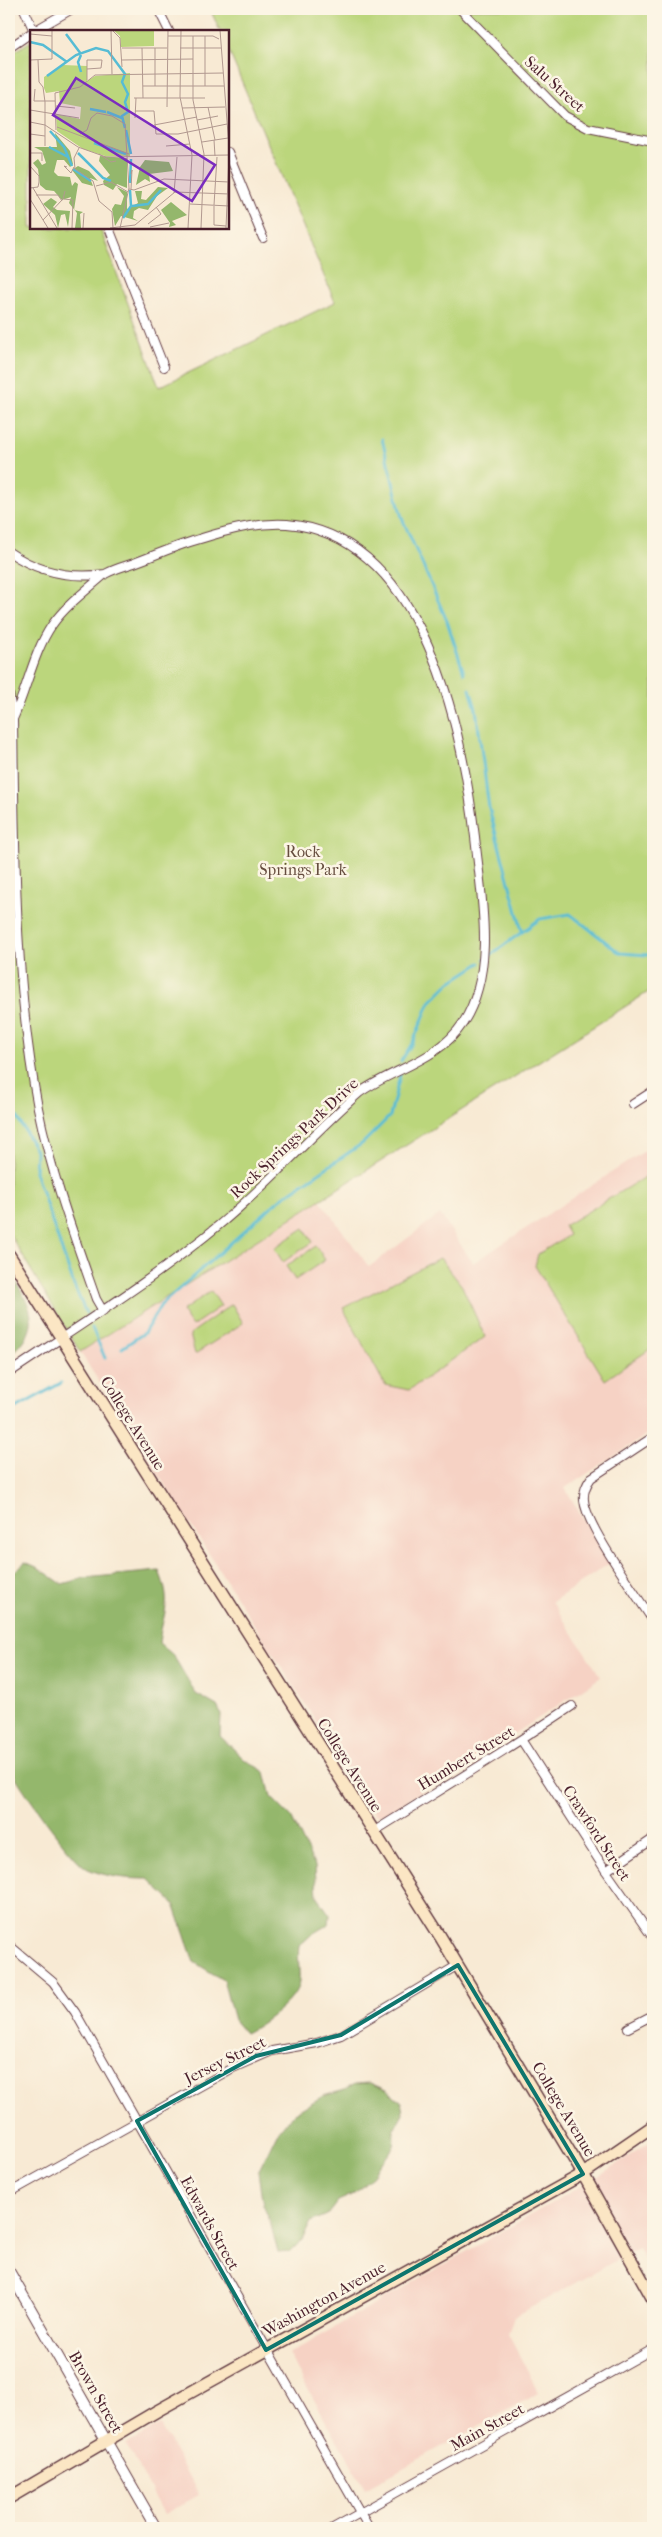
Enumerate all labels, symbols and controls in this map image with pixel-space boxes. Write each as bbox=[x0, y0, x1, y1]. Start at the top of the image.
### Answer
inset map bbox=[30, 30, 229, 229]
street label: Salu Street bbox=[521, 52, 589, 116]
park label: Rock Springs Park bbox=[259, 842, 347, 879]
street label: Rock Springs Park Drive bbox=[226, 1074, 362, 1202]
street label: College Avenue bbox=[97, 1373, 169, 1473]
street label: College Avenue bbox=[314, 1715, 386, 1815]
street label: Humbert Street bbox=[414, 1722, 518, 1794]
street label: Crawford Street bbox=[559, 1781, 635, 1885]
street label: Jersey Street bbox=[179, 2032, 269, 2089]
street label: College Avenue bbox=[528, 2058, 600, 2160]
street label: Edwards Street bbox=[176, 2173, 244, 2274]
street label: Washington Avenue bbox=[258, 2257, 389, 2341]
street label: Brown Street bbox=[65, 2348, 127, 2437]
street label: Main Street bbox=[447, 2399, 528, 2455]

